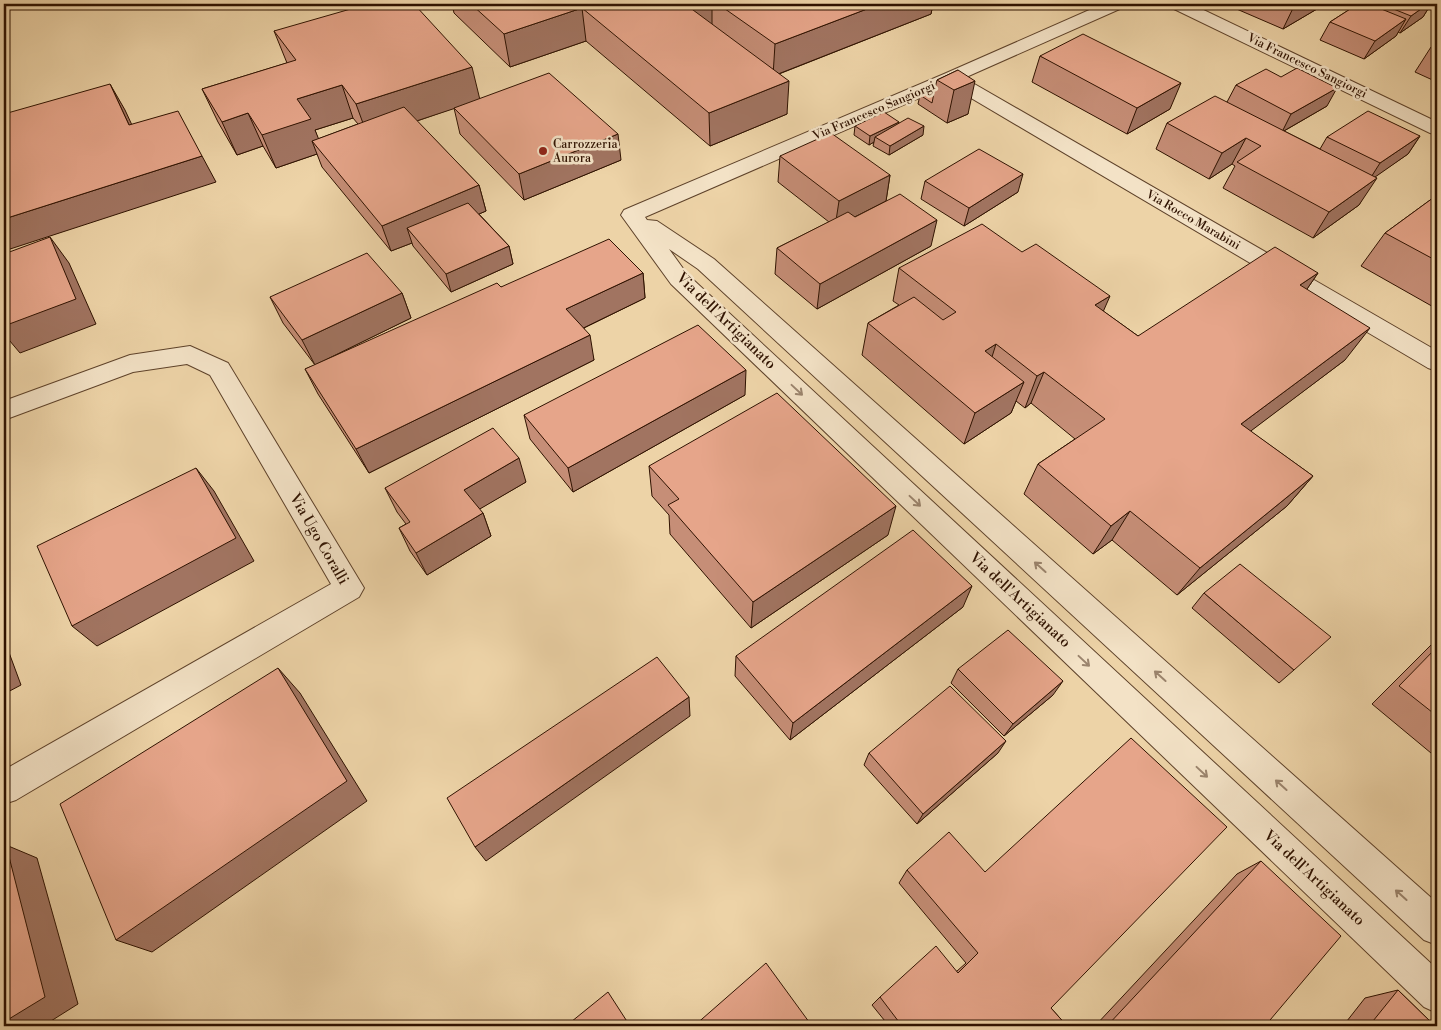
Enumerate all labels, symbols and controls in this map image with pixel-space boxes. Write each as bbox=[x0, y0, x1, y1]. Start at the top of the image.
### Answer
street label: Via Francesco Sangiorgi bbox=[1244, 30, 1369, 102]
street label: Via Francesco Sangiorgi bbox=[810, 78, 937, 144]
place label: Carrozzeria Aurora bbox=[552, 137, 618, 166]
marker: Carrozzeria Aurora bbox=[537, 145, 549, 157]
street label: Via Rocco Marabini bbox=[1142, 186, 1243, 253]
street label: Via dell'Artigianato bbox=[671, 268, 780, 374]
one-way arrow bbox=[790, 384, 803, 396]
street label: Via Ugo Coralli bbox=[285, 489, 353, 588]
one-way arrow bbox=[909, 495, 921, 507]
street label: Via dell'Artigianato bbox=[965, 547, 1075, 652]
one-way arrow bbox=[1033, 561, 1046, 573]
one-way arrow bbox=[1078, 655, 1090, 667]
one-way arrow bbox=[1154, 670, 1167, 682]
one-way arrow bbox=[1196, 766, 1209, 778]
one-way arrow bbox=[1274, 780, 1287, 791]
street label: Via dell'Artigianato bbox=[1259, 825, 1369, 930]
one-way arrow bbox=[1395, 889, 1408, 900]

